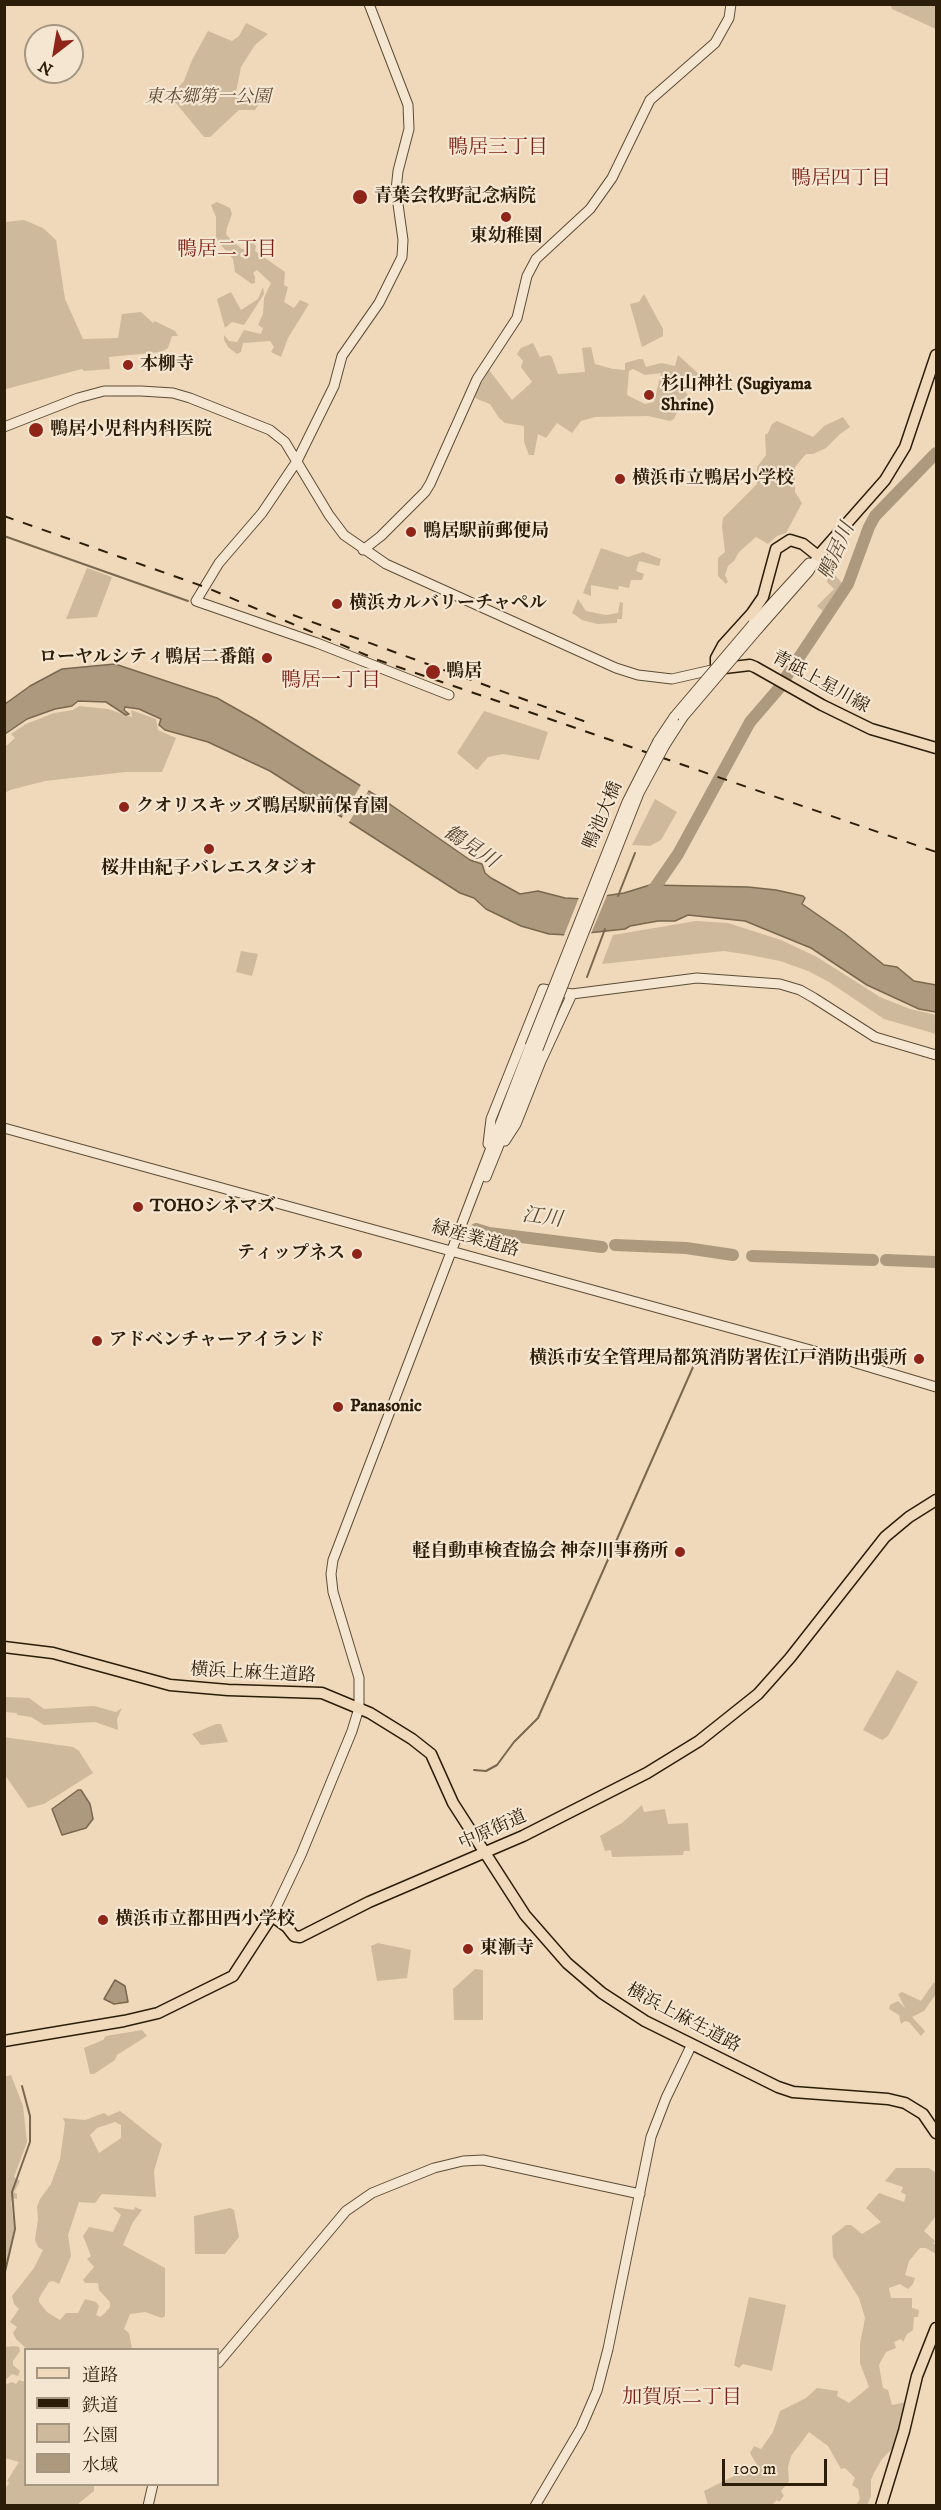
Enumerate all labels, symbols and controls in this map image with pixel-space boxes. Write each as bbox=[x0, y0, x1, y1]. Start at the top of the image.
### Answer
north arrow bbox=[24, 24, 84, 84]
text: N bbox=[35, 56, 57, 80]
park label: 東本郷第一公園 bbox=[145, 87, 271, 109]
district label: 鴨居三丁目 bbox=[448, 137, 548, 161]
district label: 鴨居四丁目 bbox=[791, 168, 891, 192]
place label: 青葉会牧野記念病院 bbox=[374, 186, 536, 208]
marker: 青葉会牧野記念病院 bbox=[351, 188, 369, 206]
marker: 東幼稚園 bbox=[499, 210, 513, 224]
place label: 東幼稚園 bbox=[470, 226, 542, 248]
district label: 鴨居二丁目 bbox=[177, 239, 277, 263]
place label: 本柳寺 bbox=[140, 354, 194, 376]
marker: 本柳寺 bbox=[121, 358, 135, 372]
place label: 杉山神社 (Sugiyama Shrine) bbox=[661, 374, 812, 416]
marker: 杉山神社 (Sugiyama Shrine) bbox=[642, 388, 656, 402]
place label: 鴨居小児科内科医院 bbox=[50, 419, 212, 441]
marker: 鴨居小児科内科医院 bbox=[27, 421, 45, 439]
place label: 横浜市立鴨居小学校 bbox=[632, 468, 794, 490]
marker: 横浜市立鴨居小学校 bbox=[613, 472, 627, 486]
water label: 鴨居川 bbox=[815, 520, 861, 584]
place label: 鴨居駅前郵便局 bbox=[423, 521, 549, 543]
marker: 鴨居駅前郵便局 bbox=[404, 525, 418, 539]
place label: 横浜カルバリーチャペル bbox=[349, 593, 547, 615]
marker: 横浜カルバリーチャペル bbox=[330, 597, 344, 611]
place label: ローヤルシティ鴨居二番館 bbox=[39, 647, 255, 669]
street label: 青砥上星川線 bbox=[768, 647, 872, 719]
marker: ローヤルシティ鴨居二番館 bbox=[260, 651, 274, 665]
place label: 鴨居 bbox=[446, 661, 482, 683]
marker: 鴨居 bbox=[424, 663, 442, 681]
district label: 鴨居一丁目 bbox=[281, 670, 381, 694]
street label: 鴨池大橋 bbox=[580, 779, 628, 853]
place label: クオリスキッズ鴨居駅前保育園 bbox=[136, 796, 388, 818]
marker: クオリスキッズ鴨居駅前保育園 bbox=[117, 800, 131, 814]
water label: 鶴見川 bbox=[438, 822, 502, 874]
marker: 桜井由紀子バレエスタジオ bbox=[202, 842, 216, 856]
place label: 桜井由紀子バレエスタジオ bbox=[101, 858, 317, 880]
place label: TOHOシネマズ bbox=[150, 1196, 276, 1218]
marker: TOHOシネマズ bbox=[131, 1200, 145, 1214]
water label: 江川 bbox=[521, 1204, 563, 1234]
street label: 緑産業道路 bbox=[429, 1217, 521, 1263]
place label: ティップネス bbox=[237, 1243, 345, 1265]
marker: ティップネス bbox=[350, 1247, 364, 1261]
place label: アドベンチャーアイランド bbox=[109, 1330, 325, 1352]
marker: アドベンチャーアイランド bbox=[90, 1334, 104, 1348]
place label: 横浜市安全管理局都筑消防署佐江戸消防出張所 bbox=[529, 1348, 907, 1370]
marker: 横浜市安全管理局都筑消防署佐江戸消防出張所 bbox=[912, 1352, 926, 1366]
place label: Panasonic bbox=[350, 1396, 422, 1418]
marker: Panasonic bbox=[331, 1400, 345, 1414]
place label: 軽自動車検査協会 神奈川事務所 bbox=[412, 1541, 668, 1563]
marker: 軽自動車検査協会 神奈川事務所 bbox=[673, 1545, 687, 1559]
street label: 横浜上麻生道路 bbox=[190, 1660, 316, 1688]
street label: 中原街道 bbox=[456, 1806, 530, 1856]
place label: 横浜市立都田西小学校 bbox=[115, 1909, 295, 1931]
marker: 横浜市立都田西小学校 bbox=[96, 1913, 110, 1927]
place label: 東漸寺 bbox=[480, 1938, 534, 1960]
marker: 東漸寺 bbox=[461, 1942, 475, 1956]
street label: 横浜上麻生道路 bbox=[622, 1980, 744, 2058]
legend bbox=[24, 2348, 219, 2486]
text: 道路 bbox=[82, 2365, 118, 2387]
district label: 加賀原二丁目 bbox=[622, 2387, 742, 2411]
text: 鉄道 bbox=[82, 2395, 118, 2417]
text: 公園 bbox=[82, 2425, 118, 2447]
scale bar bbox=[725, 2447, 830, 2485]
text: 水域 bbox=[82, 2455, 118, 2477]
text: 100 m bbox=[733, 2458, 776, 2480]

